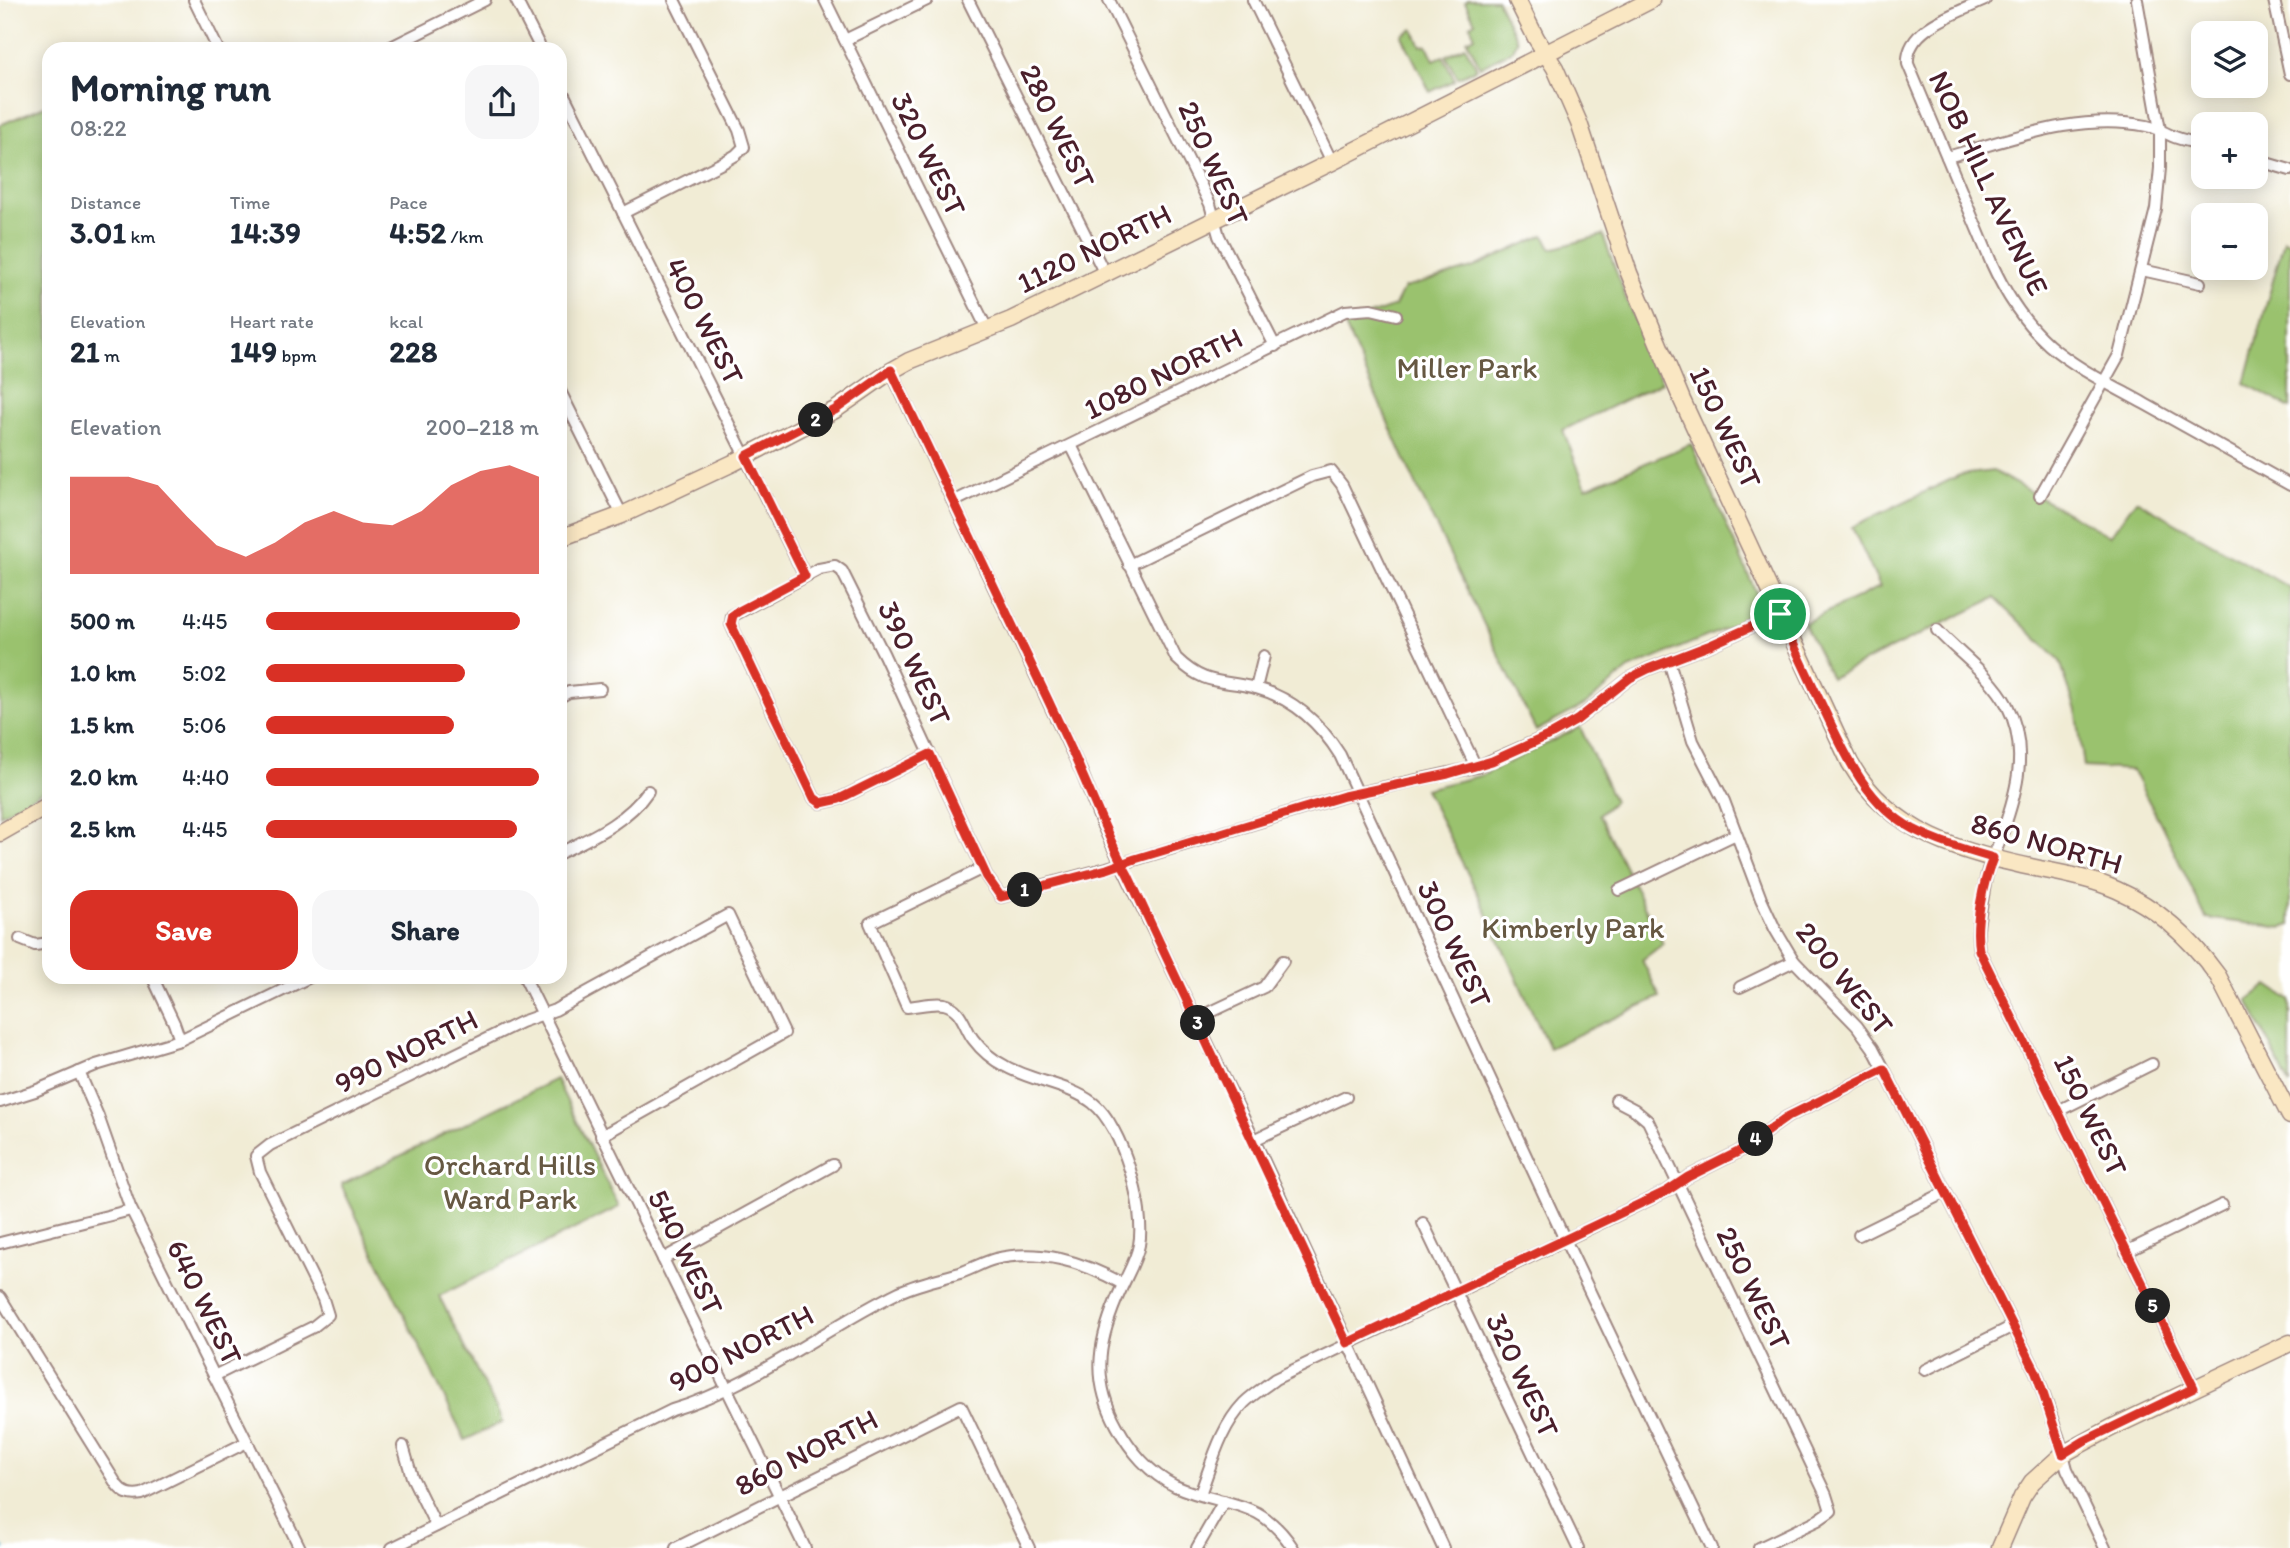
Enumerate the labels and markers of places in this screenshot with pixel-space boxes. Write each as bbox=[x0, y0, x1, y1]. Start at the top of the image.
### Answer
pin: 2 bbox=[798, 402, 834, 438]
pin bbox=[1750, 584, 1810, 644]
pin: 1 bbox=[1007, 872, 1042, 908]
pin: 3 bbox=[1180, 1006, 1216, 1040]
pin: 4 bbox=[1738, 1122, 1774, 1156]
pin: 5 bbox=[2136, 1288, 2170, 1324]

